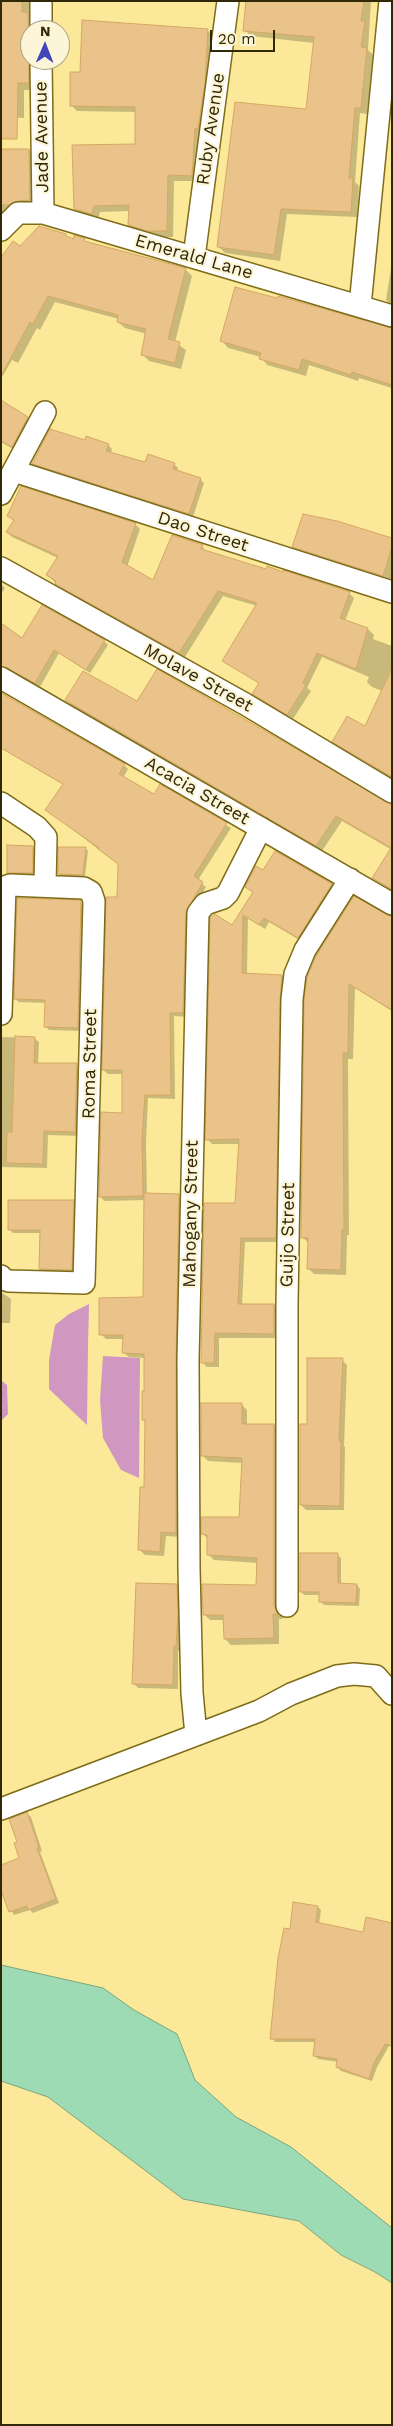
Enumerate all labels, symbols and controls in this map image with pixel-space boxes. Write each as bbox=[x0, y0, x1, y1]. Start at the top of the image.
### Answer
north arrow bbox=[20, 20, 70, 70]
scale bar bbox=[213, 20, 278, 52]
text: N bbox=[40, 23, 51, 39]
text: 20 m bbox=[218, 30, 256, 48]
street label: Ruby Avenue bbox=[192, 72, 230, 186]
street label: Jade Avenue bbox=[30, 81, 54, 193]
street label: Emerald Lane bbox=[133, 230, 255, 284]
street label: Dao Street bbox=[155, 507, 251, 557]
street label: Molave Street bbox=[140, 639, 256, 717]
street label: Acacia Street bbox=[141, 752, 253, 830]
street label: Roma Street bbox=[78, 1009, 102, 1119]
street label: Mahogany Street bbox=[179, 1140, 203, 1288]
street label: Guijo Street bbox=[276, 1182, 300, 1288]

